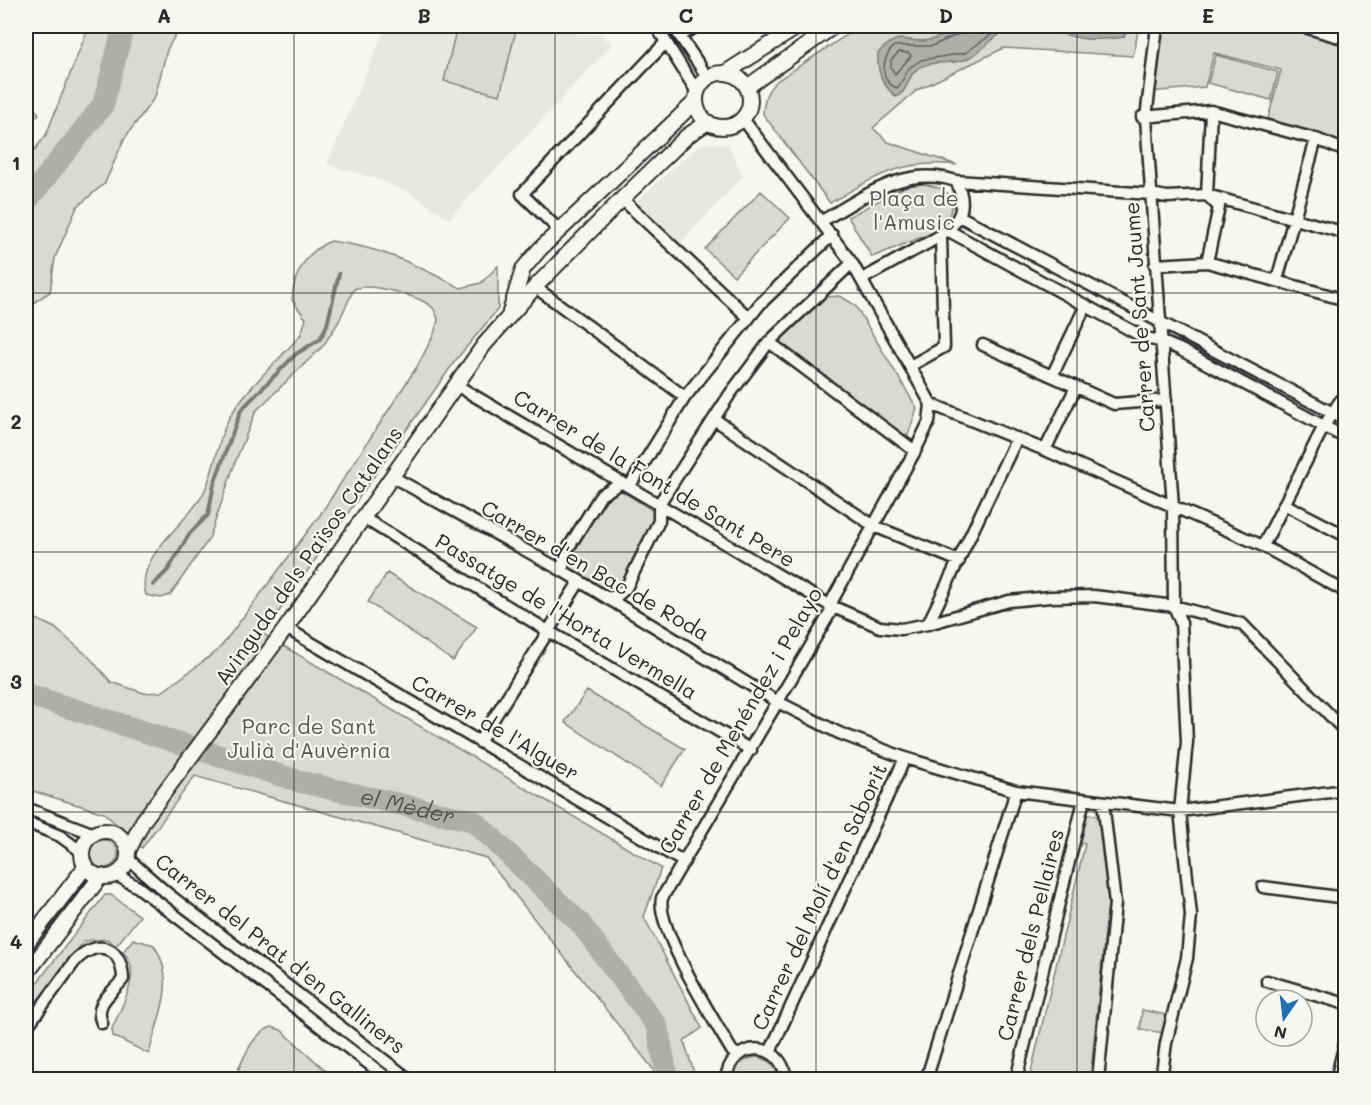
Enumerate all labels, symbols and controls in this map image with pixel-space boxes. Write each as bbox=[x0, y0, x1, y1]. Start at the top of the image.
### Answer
text: A bbox=[157, 2, 171, 28]
text: B bbox=[417, 2, 431, 28]
text: C bbox=[679, 2, 694, 28]
text: D bbox=[939, 2, 953, 28]
text: E bbox=[1202, 2, 1214, 28]
text: 1 bbox=[12, 149, 20, 175]
park label: Plaça de l'Amusic bbox=[869, 184, 959, 235]
street label: Carrer de Sant Jaume bbox=[1117, 201, 1160, 433]
street label: Carrer de la Font de Sant Pere bbox=[509, 383, 801, 573]
text: 2 bbox=[10, 408, 22, 434]
street label: Avinguda dels Països Catalans bbox=[208, 421, 408, 690]
street label: Carrer d'en Bac de Roda bbox=[477, 493, 715, 646]
street label: Passatge de l'Horta Vermella bbox=[431, 527, 703, 705]
street label: Carrer de Menéndez i Pelayo bbox=[652, 582, 827, 859]
text: 3 bbox=[10, 668, 22, 694]
street label: Carrer de l'Alguer bbox=[407, 668, 585, 786]
park label: Parc de Sant Julià d'Auvèrnia bbox=[227, 712, 391, 763]
street label: Carrer del Molí d'en Saborit bbox=[745, 758, 893, 1034]
water label: el Mèder bbox=[358, 781, 458, 830]
street label: Carrer dels Pellaires bbox=[990, 826, 1069, 1043]
street label: Carrer del Prat d'en Galliners bbox=[150, 847, 412, 1059]
text: 4 bbox=[10, 928, 23, 954]
north arrow bbox=[1254, 988, 1314, 1048]
text: N bbox=[1272, 1021, 1289, 1045]

